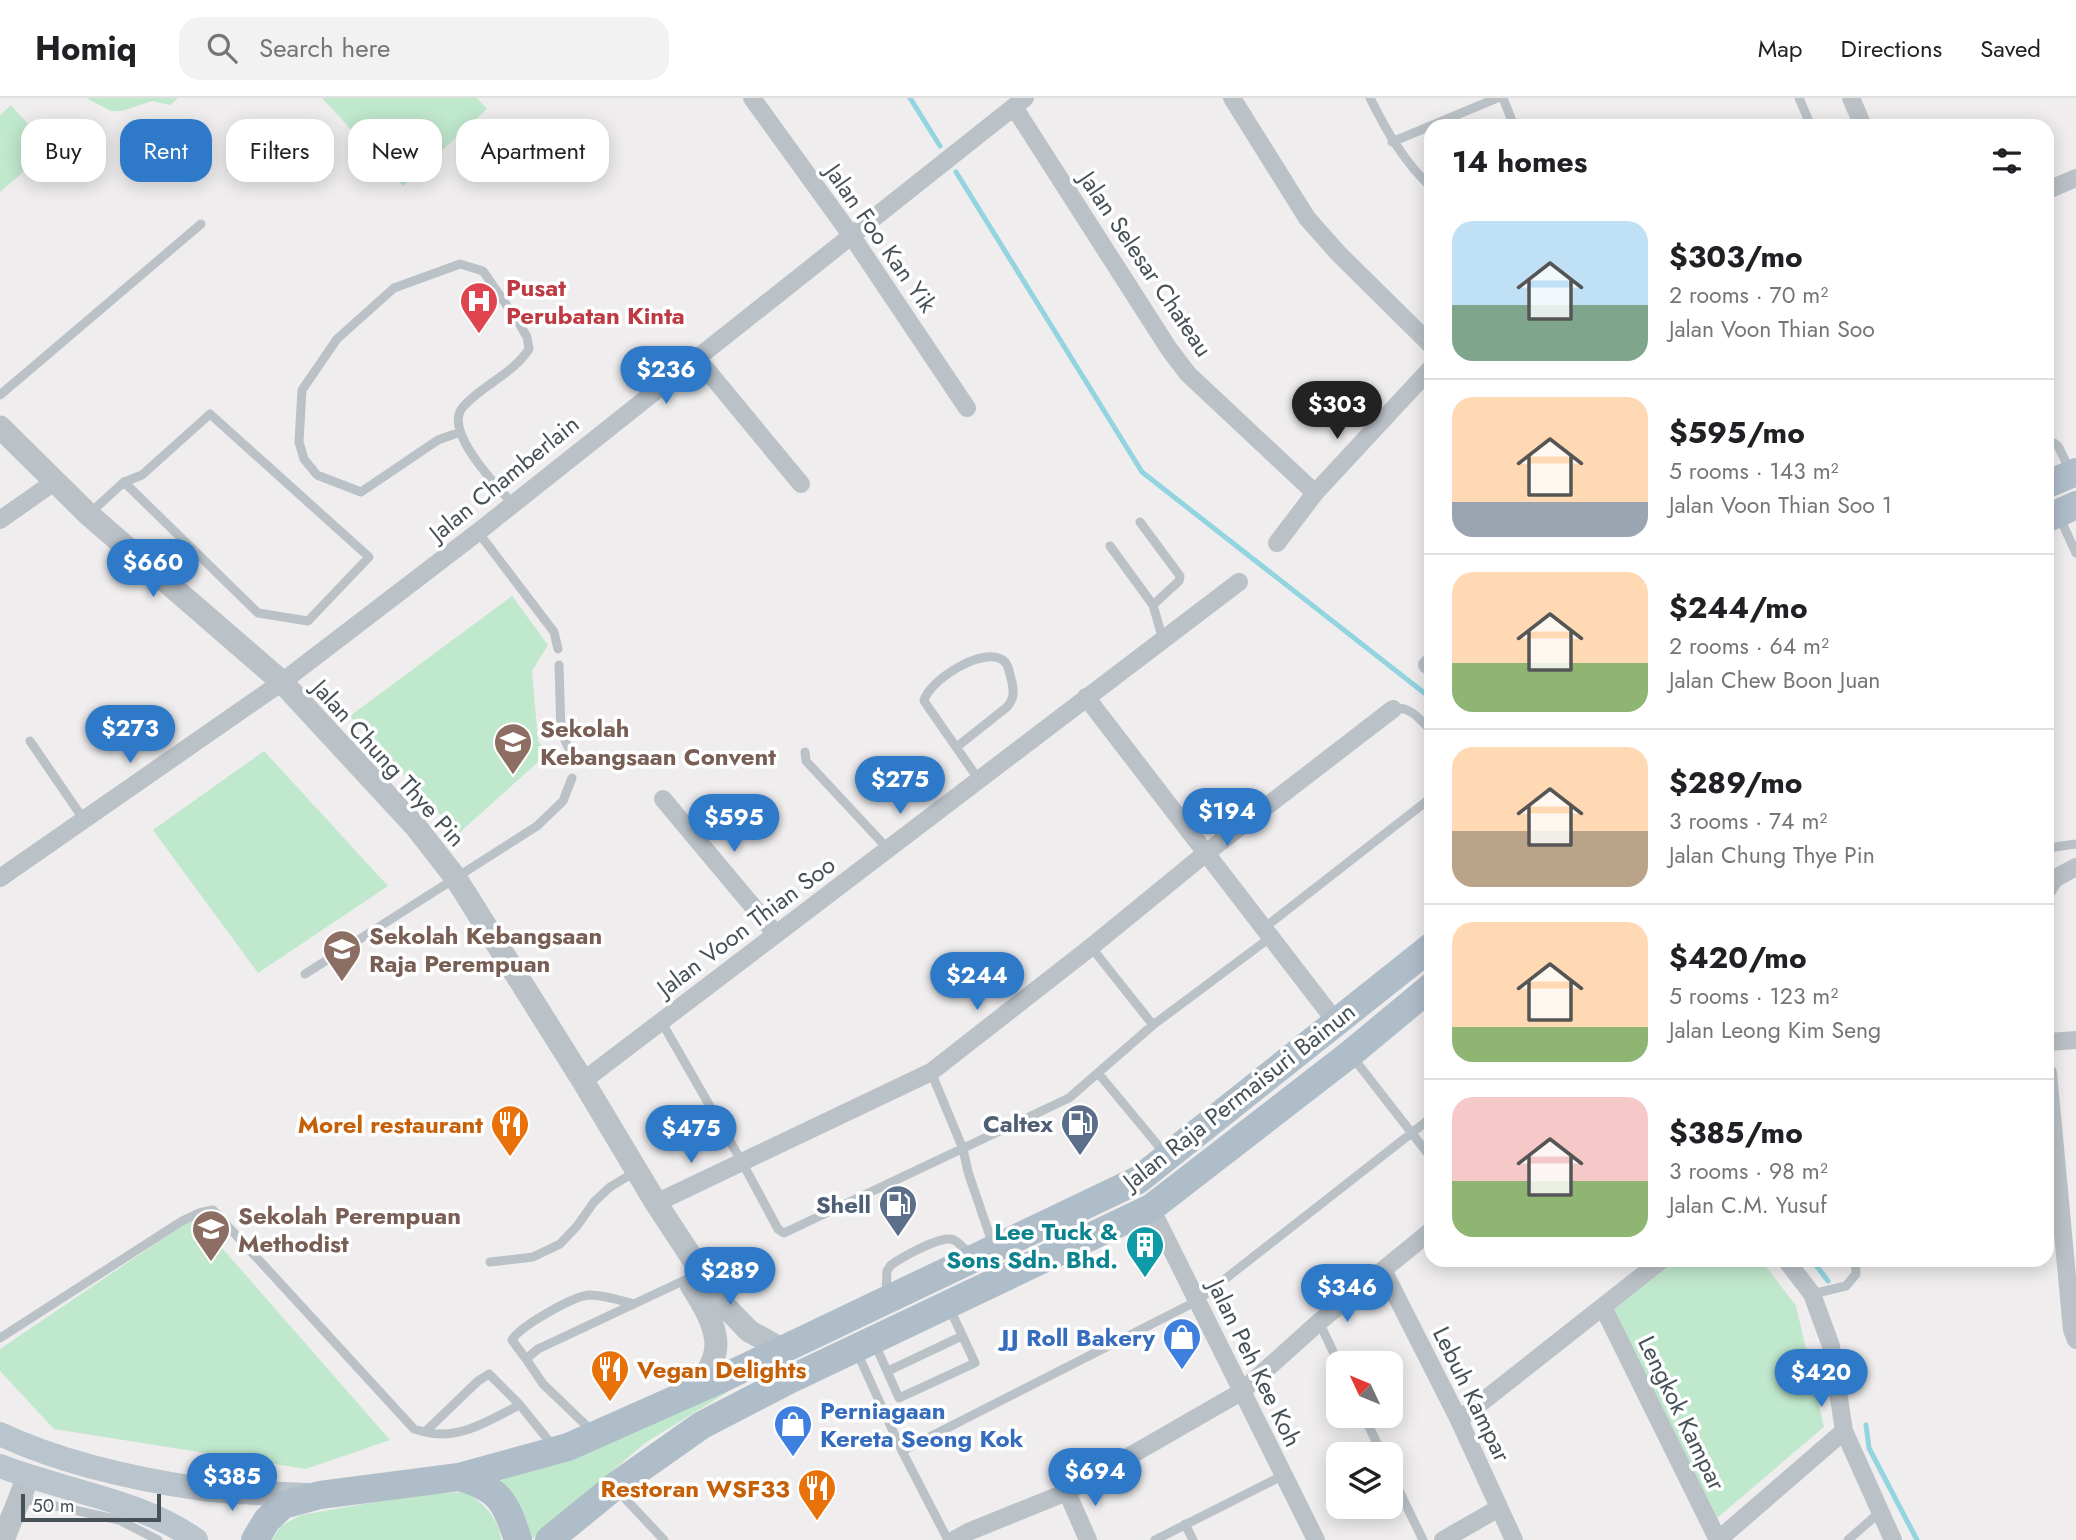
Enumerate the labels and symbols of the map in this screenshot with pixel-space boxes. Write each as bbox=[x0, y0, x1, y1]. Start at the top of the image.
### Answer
street label: Jalan Foo Kan Yik bbox=[815, 154, 945, 320]
street label: Jalan Selesar Chateau bbox=[1069, 162, 1221, 364]
place label: Pusat Perubatan Kinta bbox=[506, 270, 685, 333]
hospital icon: Pusat Perubatan Kinta bbox=[458, 280, 500, 335]
pin: $236 bbox=[625, 346, 707, 406]
pin: $303 bbox=[1296, 382, 1378, 441]
street label: Jalan Chamberlain bbox=[419, 407, 586, 551]
pin: $660 bbox=[112, 540, 194, 599]
street label: Jalan Chung Thye Pin bbox=[302, 669, 474, 854]
pin: $273 bbox=[89, 706, 171, 765]
place label: Sekolah Kebangsaan Convent bbox=[540, 711, 776, 774]
school or university icon: Sekolah Kebangsaan Convent bbox=[492, 721, 534, 776]
pin: $275 bbox=[859, 756, 941, 816]
pin: $194 bbox=[1186, 788, 1268, 848]
pin: $595 bbox=[693, 794, 775, 854]
street label: Jalan Voon Thian Soo bbox=[647, 847, 842, 1006]
place label: Sekolah Kebangsaan Raja Perempuan bbox=[369, 918, 602, 981]
school or university icon: Sekolah Kebangsaan Raja Perempuan bbox=[321, 928, 363, 983]
pin: $244 bbox=[936, 953, 1018, 1012]
street label: Jalan Raja Permaisuri Bainun bbox=[1113, 994, 1363, 1200]
fuel station icon: Caltex bbox=[1059, 1102, 1101, 1157]
restaurant icon: Morel restaurant bbox=[489, 1103, 531, 1158]
pin: $475 bbox=[650, 1105, 732, 1165]
place label: Caltex bbox=[983, 1106, 1053, 1141]
place label: Morel restaurant bbox=[298, 1107, 483, 1142]
fuel station icon: Shell bbox=[877, 1183, 919, 1238]
place label: Shell bbox=[816, 1187, 871, 1222]
place label: Sekolah Perempuan Methodist bbox=[238, 1198, 461, 1261]
school or university icon: Sekolah Perempuan Methodist bbox=[190, 1208, 232, 1263]
place label: Lee Tuck & Sons Sdn. Bhd. bbox=[946, 1214, 1118, 1277]
building icon: Lee Tuck & Sons Sdn. Bhd. bbox=[1124, 1224, 1166, 1279]
pin: $289 bbox=[689, 1248, 771, 1307]
pin: $346 bbox=[1306, 1264, 1388, 1324]
street label: Jalan Peh Kee Koh bbox=[1198, 1271, 1311, 1452]
shop icon: JJ Roll Bakery bbox=[1161, 1316, 1203, 1371]
place label: JJ Roll Bakery bbox=[997, 1320, 1155, 1355]
street label: Lebuh Kampar bbox=[1424, 1320, 1520, 1468]
street label: Lengkok Kampar bbox=[1629, 1330, 1735, 1497]
restaurant icon: Vegan Delights bbox=[589, 1348, 631, 1403]
pin: $420 bbox=[1780, 1350, 1862, 1409]
north arrow bbox=[1326, 1351, 1404, 1428]
place label: Vegan Delights bbox=[636, 1352, 806, 1387]
place label: Perniagaan Kereta Seong Kok bbox=[820, 1393, 1024, 1456]
shop icon: Perniagaan Kereta Seong Kok bbox=[772, 1403, 814, 1458]
pin: $694 bbox=[1054, 1448, 1136, 1508]
pin: $385 bbox=[191, 1454, 273, 1513]
restaurant icon: Restoran WSF33 bbox=[796, 1467, 838, 1522]
place label: Restoran WSF33 bbox=[601, 1471, 790, 1506]
scale bar bbox=[21, 1491, 161, 1523]

